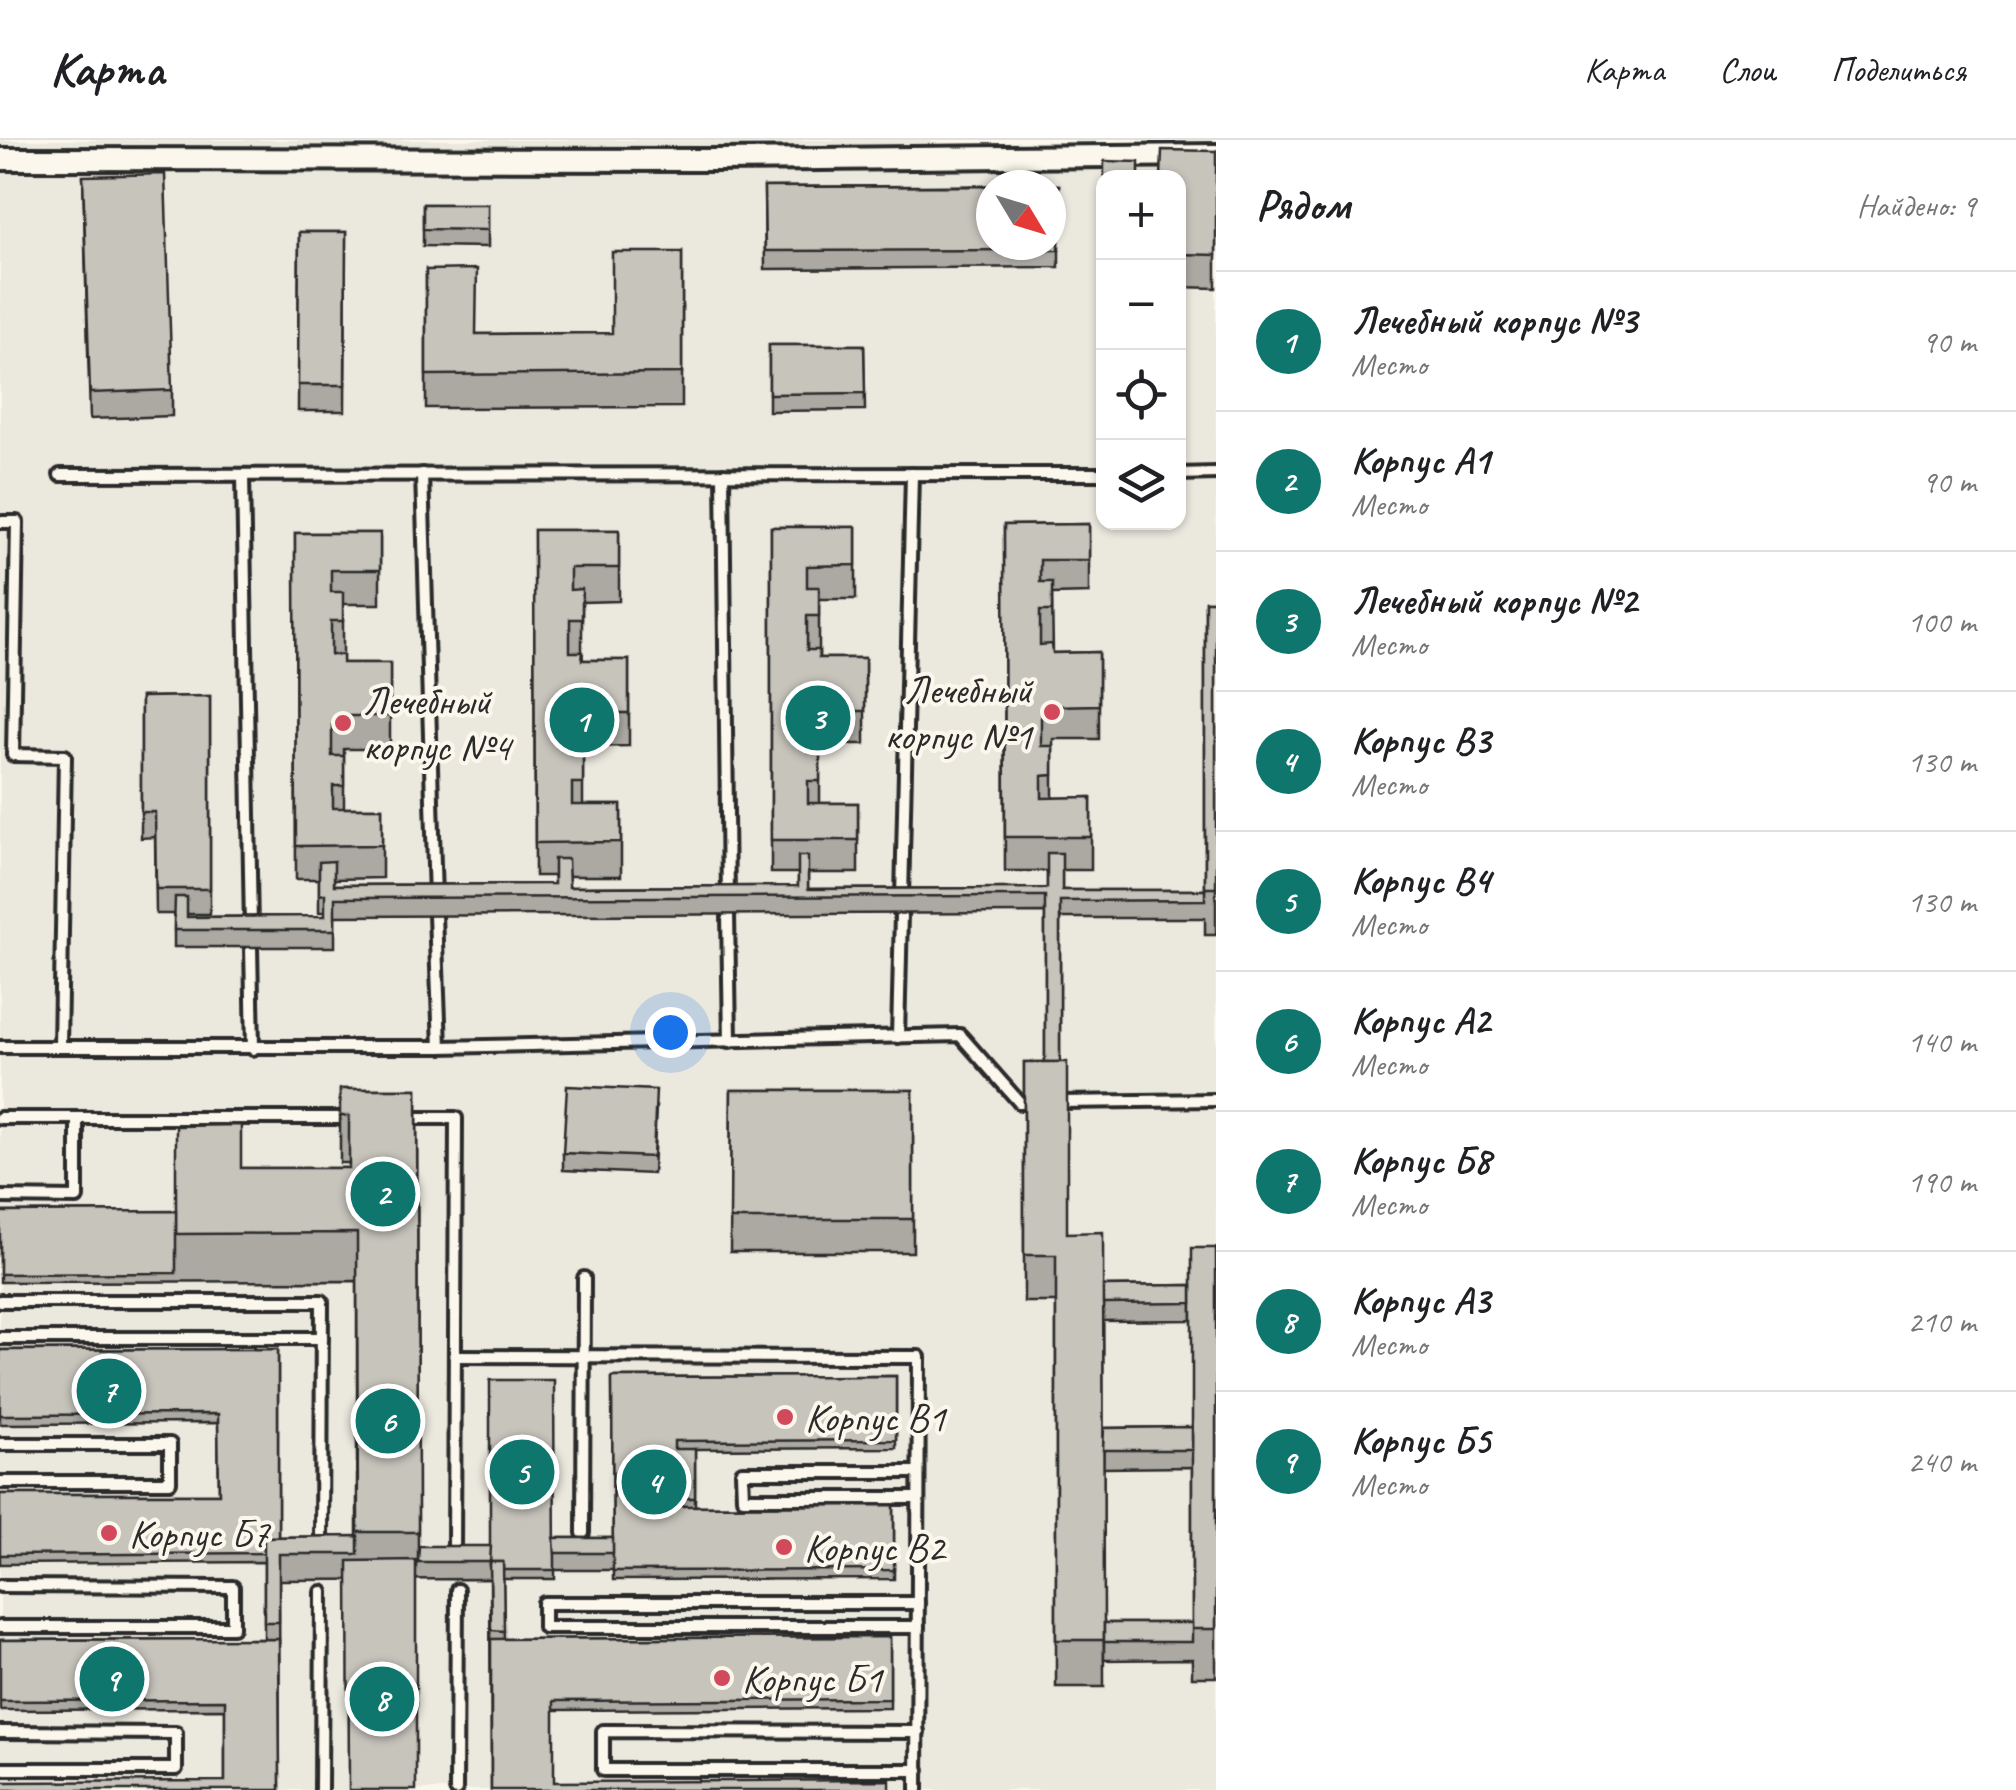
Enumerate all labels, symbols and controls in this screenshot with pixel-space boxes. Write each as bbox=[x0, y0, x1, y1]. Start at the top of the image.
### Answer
text: Карта bbox=[50, 39, 164, 99]
text: Карта bbox=[1584, 47, 1664, 92]
text: Слои bbox=[1719, 47, 1776, 92]
text: Поделиться bbox=[1831, 47, 1966, 92]
north arrow bbox=[976, 170, 1066, 260]
map controls bbox=[1096, 170, 1186, 530]
button: + bbox=[1096, 170, 1186, 260]
text: Рядом bbox=[1256, 179, 1350, 232]
text: Найдено: 9 bbox=[1857, 185, 1976, 226]
button: − bbox=[1096, 260, 1186, 350]
text: Лечебный корпус №3 bbox=[1351, 297, 1637, 344]
text: 1 bbox=[1281, 321, 1296, 362]
text: 90 m bbox=[1922, 321, 1976, 362]
text: Место bbox=[1351, 344, 1427, 385]
button: locate bbox=[1096, 350, 1186, 440]
text: Корпус А1 bbox=[1351, 437, 1490, 484]
button: layers bbox=[1096, 440, 1186, 530]
text: 2 bbox=[1281, 461, 1296, 502]
text: 90 m bbox=[1922, 461, 1976, 502]
text: Место bbox=[1351, 484, 1427, 525]
text: Лечебный корпус №2 bbox=[1351, 577, 1637, 624]
text: 3 bbox=[1281, 601, 1296, 642]
text: 100 m bbox=[1907, 601, 1976, 642]
text: Место bbox=[1351, 624, 1427, 665]
place label: Лечебный корпус №1 bbox=[885, 665, 1034, 761]
place label: Лечебный корпус №4 bbox=[363, 676, 514, 772]
pin: 3 bbox=[786, 680, 850, 756]
pin: 1 bbox=[550, 682, 614, 758]
marker: Лечебный корпус №1 bbox=[1041, 701, 1063, 723]
marker: Лечебный корпус №4 bbox=[332, 712, 354, 734]
text: Корпус В3 bbox=[1351, 717, 1490, 764]
text: 4 bbox=[1281, 741, 1296, 782]
text: 130 m bbox=[1907, 741, 1976, 782]
text: Место bbox=[1351, 764, 1427, 805]
text: Корпус В4 bbox=[1351, 857, 1490, 904]
text: 5 bbox=[1282, 881, 1295, 922]
text: 130 m bbox=[1907, 881, 1976, 922]
text: Место bbox=[1351, 904, 1427, 945]
text: Корпус А2 bbox=[1351, 997, 1490, 1044]
your location bbox=[645, 1007, 696, 1058]
text: 6 bbox=[1281, 1021, 1296, 1062]
text: 140 m bbox=[1907, 1021, 1976, 1062]
text: Место bbox=[1351, 1044, 1427, 1085]
text: Корпус Б8 bbox=[1351, 1137, 1491, 1184]
pin: 2 bbox=[350, 1156, 416, 1232]
text: 7 bbox=[1281, 1161, 1296, 1202]
text: 190 m bbox=[1907, 1161, 1976, 1202]
text: Место bbox=[1351, 1184, 1427, 1225]
text: Корпус А3 bbox=[1351, 1277, 1490, 1324]
text: 8 bbox=[1281, 1301, 1296, 1342]
text: 210 m bbox=[1907, 1301, 1976, 1342]
text: Место bbox=[1351, 1324, 1427, 1365]
pin: 7 bbox=[76, 1354, 142, 1428]
pin: 6 bbox=[356, 1384, 420, 1458]
place label: Корпус В1 bbox=[805, 1393, 947, 1443]
marker: Корпус В1 bbox=[774, 1406, 796, 1428]
text: Корпус Б5 bbox=[1351, 1417, 1490, 1464]
pin: 5 bbox=[490, 1434, 554, 1510]
text: 9 bbox=[1281, 1441, 1296, 1482]
text: 240 m bbox=[1907, 1441, 1976, 1482]
pin: 4 bbox=[622, 1444, 686, 1520]
text: Место bbox=[1351, 1464, 1427, 1505]
place label: Корпус Б7 bbox=[129, 1509, 271, 1559]
marker: Корпус Б7 bbox=[98, 1522, 120, 1544]
place label: Корпус В2 bbox=[804, 1523, 947, 1573]
marker: Корпус В2 bbox=[773, 1536, 795, 1558]
pin: 9 bbox=[80, 1642, 144, 1716]
place label: Корпус Б1 bbox=[742, 1654, 884, 1704]
pin: 8 bbox=[350, 1662, 414, 1736]
marker: Корпус Б1 bbox=[711, 1667, 733, 1689]

